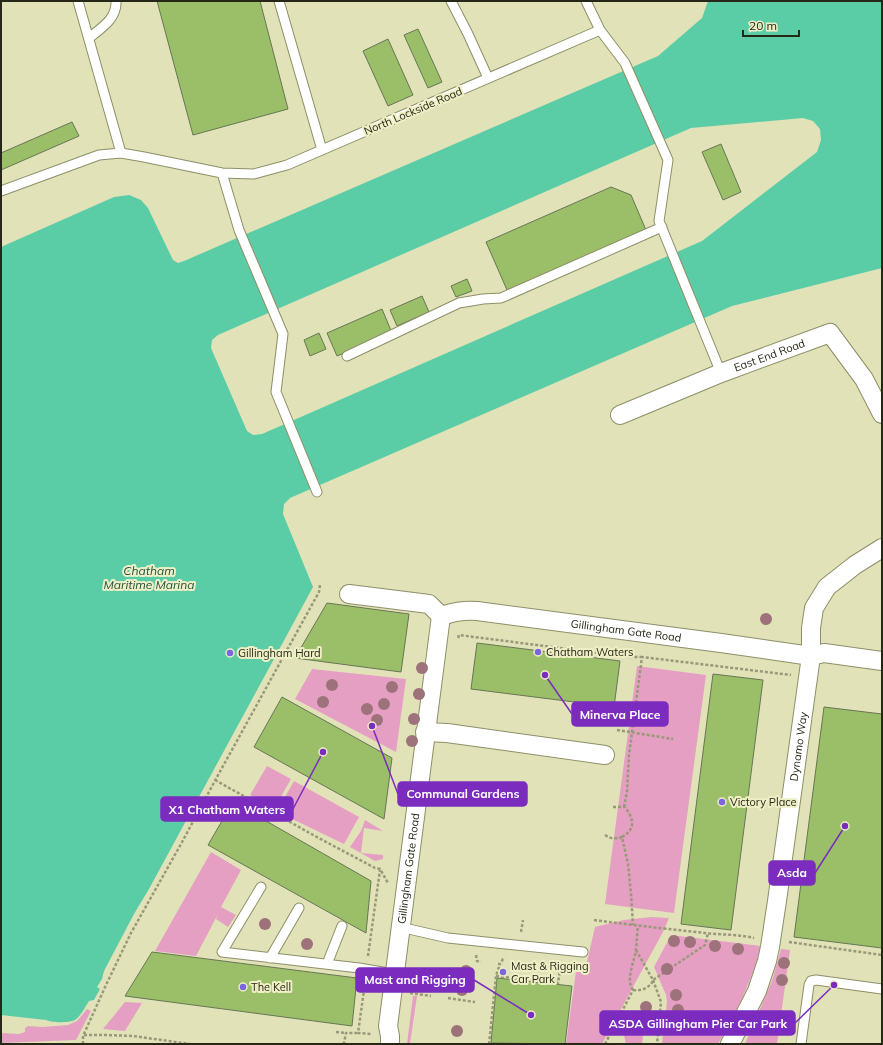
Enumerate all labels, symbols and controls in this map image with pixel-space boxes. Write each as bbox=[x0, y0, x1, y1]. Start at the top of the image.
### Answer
scale bar bbox=[743, 12, 799, 38]
text: 20 m bbox=[749, 18, 777, 33]
street label: North Lockside Road bbox=[362, 84, 464, 138]
street label: East End Road bbox=[732, 336, 807, 375]
water label: Chatham Maritime Marina bbox=[104, 563, 194, 592]
street label: Gillingham Gate Road bbox=[570, 616, 682, 645]
place label: Chatham Waters bbox=[546, 645, 633, 659]
place label: Gillingham Hard bbox=[238, 646, 321, 660]
marker: Chatham Waters bbox=[533, 647, 543, 657]
marker: Gillingham Hard bbox=[225, 648, 235, 658]
callout: Minerva Place bbox=[572, 702, 668, 726]
text: Minerva Place bbox=[580, 707, 661, 722]
street label: Dynamo Way bbox=[787, 711, 810, 782]
callout: Communal Gardens bbox=[398, 782, 527, 806]
text: Communal Gardens bbox=[407, 786, 519, 801]
place label: Victory Place bbox=[730, 795, 797, 809]
callout: X1 Chatham Waters bbox=[161, 797, 293, 821]
marker: Victory Place bbox=[717, 797, 727, 807]
text: X1 Chatham Waters bbox=[168, 802, 285, 817]
street label: Gillingham Gate Road bbox=[394, 812, 422, 925]
callout: Asda bbox=[769, 861, 815, 885]
text: Asda bbox=[777, 865, 807, 880]
place label: Mast & Rigging Car Park bbox=[511, 959, 589, 986]
marker: Mast & Rigging Car Park bbox=[498, 967, 508, 977]
callout: Mast and Rigging bbox=[356, 968, 474, 992]
text: Mast and Rigging bbox=[364, 972, 466, 987]
place label: The Kell bbox=[251, 980, 291, 994]
marker: The Kell bbox=[238, 982, 248, 992]
callout: ASDA Gillingham Pier Car Park bbox=[600, 1011, 795, 1035]
text: ASDA Gillingham Pier Car Park bbox=[609, 1016, 788, 1031]

